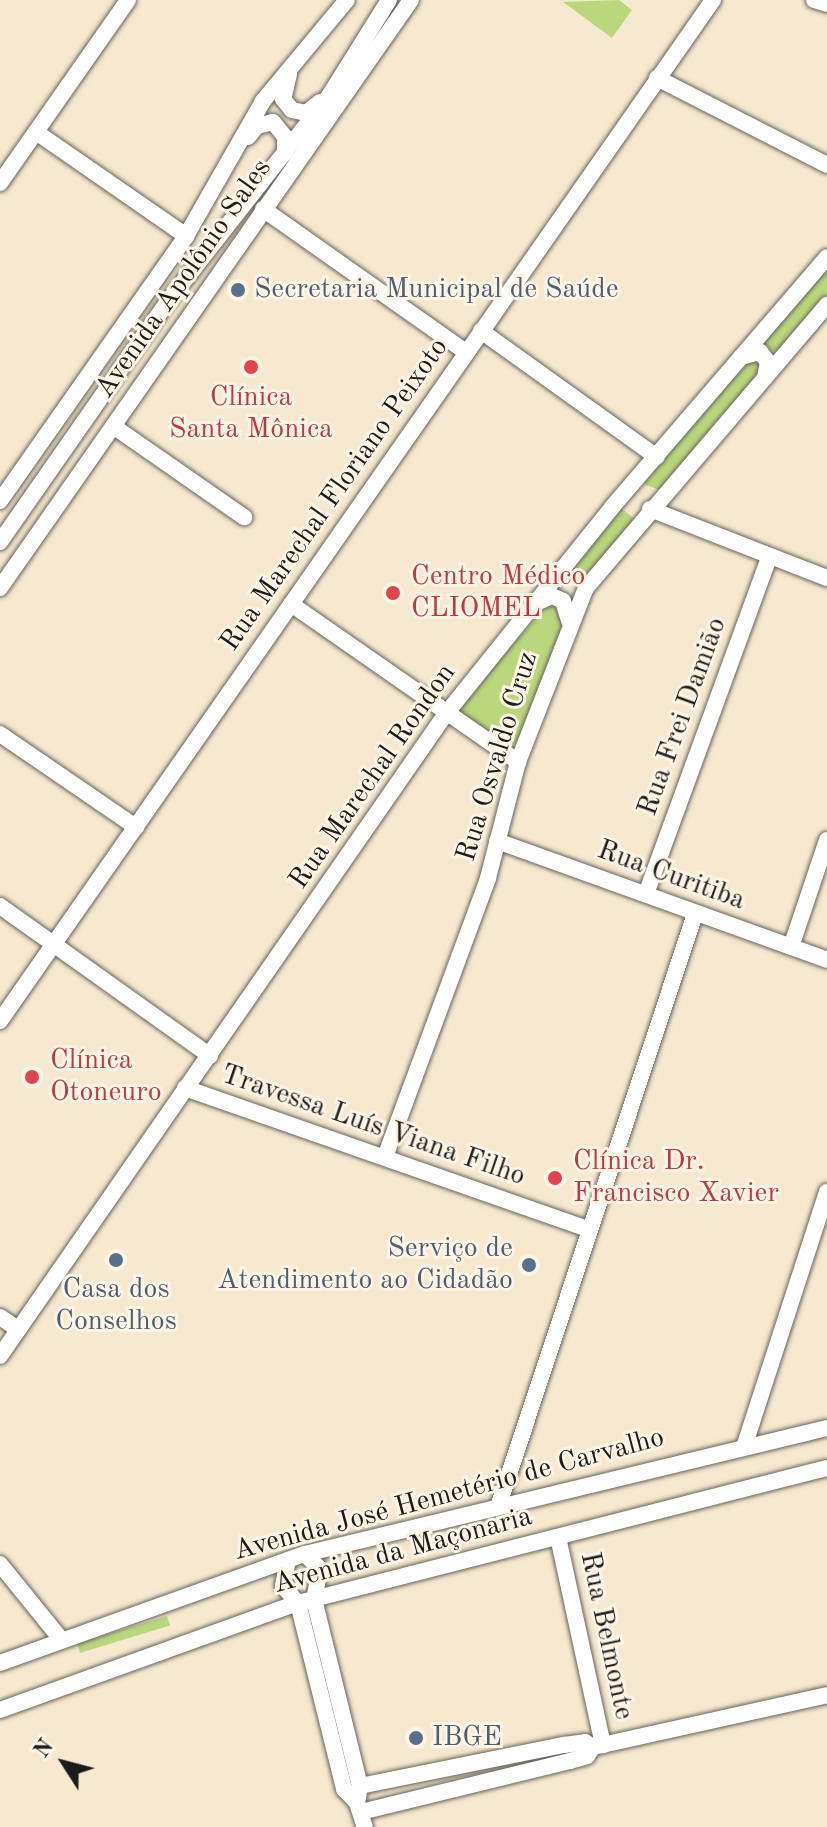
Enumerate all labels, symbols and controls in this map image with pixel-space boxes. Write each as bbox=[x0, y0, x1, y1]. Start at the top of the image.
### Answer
street label: Avenida Apolônio Sales bbox=[89, 153, 279, 405]
place label: Secretaria Municipal de Saúde bbox=[254, 273, 619, 307]
marker: Secretaria Municipal de Saúde bbox=[229, 281, 247, 299]
street label: Rua Marechal Floriano Peixoto bbox=[214, 332, 456, 658]
marker: Clínica Santa Mônica bbox=[240, 356, 262, 378]
place label: Clínica Santa Mônica bbox=[169, 381, 333, 447]
place label: Centro Médico CLIOMEL bbox=[411, 560, 585, 626]
marker: Centro Médico CLIOMEL bbox=[382, 582, 404, 604]
street label: Rua Frei Damião bbox=[632, 613, 734, 821]
street label: Rua Osvaldo Cruz bbox=[450, 648, 546, 866]
street label: Rua Marechal Rondon bbox=[282, 658, 464, 896]
street label: Rua Curitiba bbox=[592, 834, 750, 918]
place label: Clínica Otoneuro bbox=[50, 1044, 162, 1110]
street label: Travessa Luís Viana Filho bbox=[216, 1058, 530, 1194]
marker: Clínica Otoneuro bbox=[21, 1066, 43, 1088]
place label: Clínica Dr. Francisco Xavier bbox=[573, 1145, 779, 1211]
marker: Clínica Dr. Francisco Xavier bbox=[544, 1167, 566, 1189]
place label: Serviço de Atendimento ao Cidadão bbox=[217, 1232, 513, 1298]
marker: Casa dos Conselhos bbox=[107, 1251, 125, 1269]
marker: Serviço de Atendimento ao Cidadão bbox=[520, 1256, 538, 1274]
place label: Casa dos Conselhos bbox=[55, 1273, 177, 1339]
street label: Avenida José Hemetério de Carvalho bbox=[230, 1421, 668, 1569]
street label: Avenida da Maçonaria bbox=[270, 1500, 536, 1602]
street label: Rua Belmonte bbox=[572, 1549, 640, 1723]
place label: IBGE bbox=[432, 1721, 502, 1755]
north arrow bbox=[24, 1723, 104, 1803]
marker: IBGE bbox=[407, 1729, 425, 1747]
text: N bbox=[31, 1736, 58, 1762]

